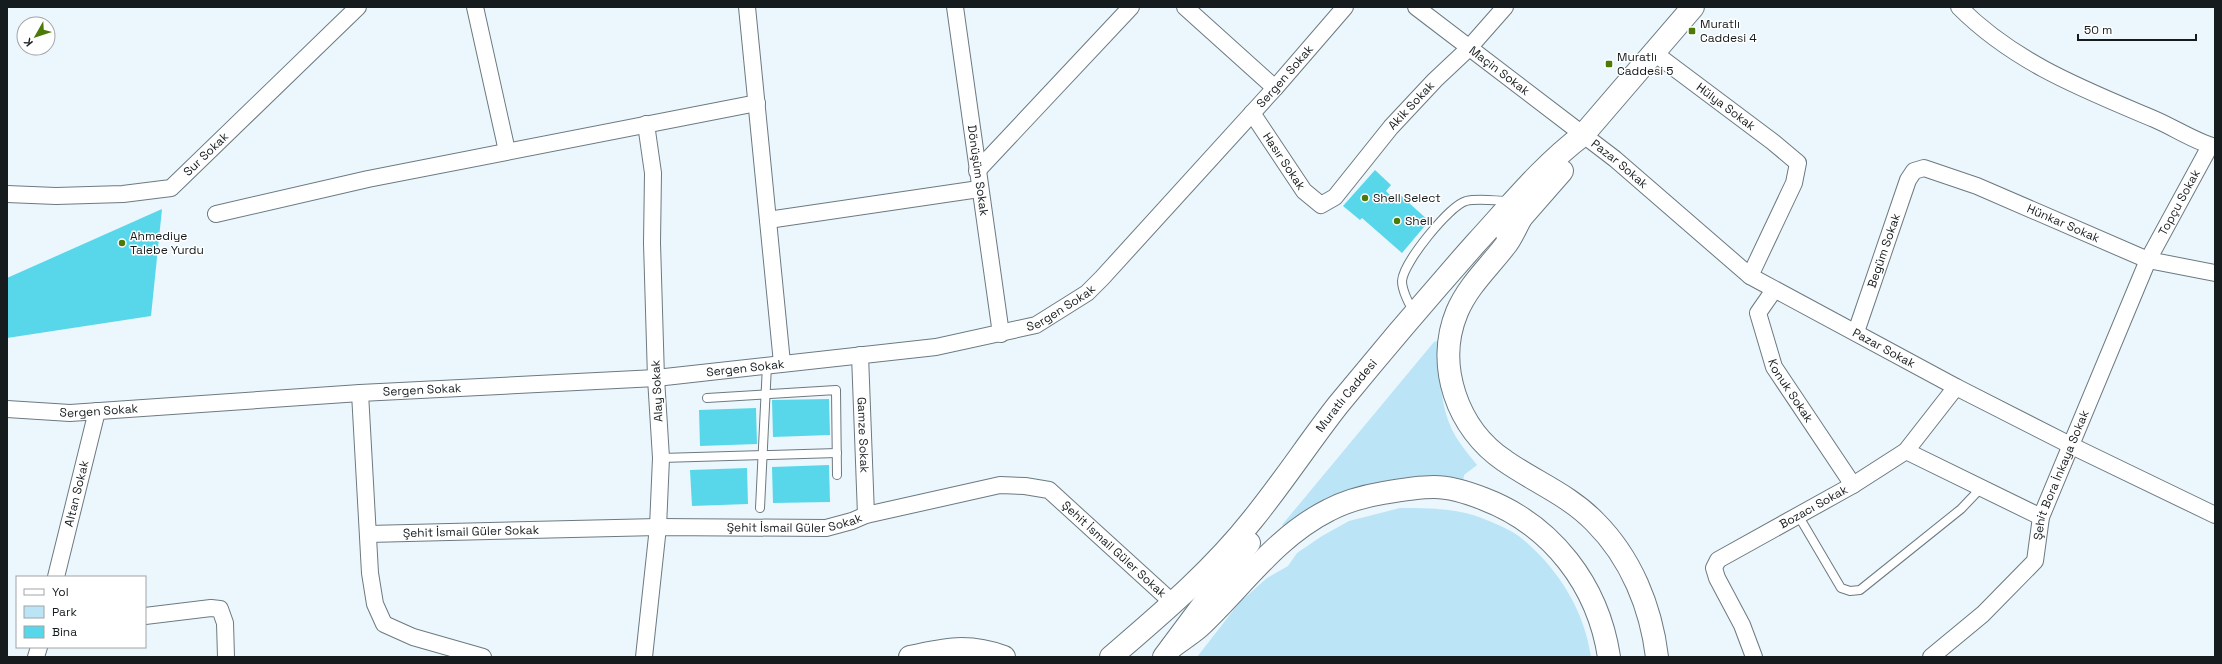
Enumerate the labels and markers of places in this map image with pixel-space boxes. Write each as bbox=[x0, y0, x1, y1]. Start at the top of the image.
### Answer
place label: Muratlı Caddesi 4 bbox=[1700, 16, 1757, 46]
marker: Muratlı Caddesi 4 bbox=[1687, 26, 1697, 36]
place label: Muratlı Caddesi 5 bbox=[1617, 49, 1674, 79]
marker: Muratlı Caddesi 5 bbox=[1604, 59, 1614, 69]
place label: Shell Select bbox=[1373, 190, 1441, 206]
marker: Shell Select bbox=[1360, 193, 1370, 203]
place label: Shell bbox=[1405, 213, 1433, 229]
marker: Shell bbox=[1392, 216, 1402, 226]
place label: Ahmediye Talebe Yurdu bbox=[130, 228, 204, 258]
marker: Ahmediye Talebe Yurdu bbox=[117, 238, 127, 248]

